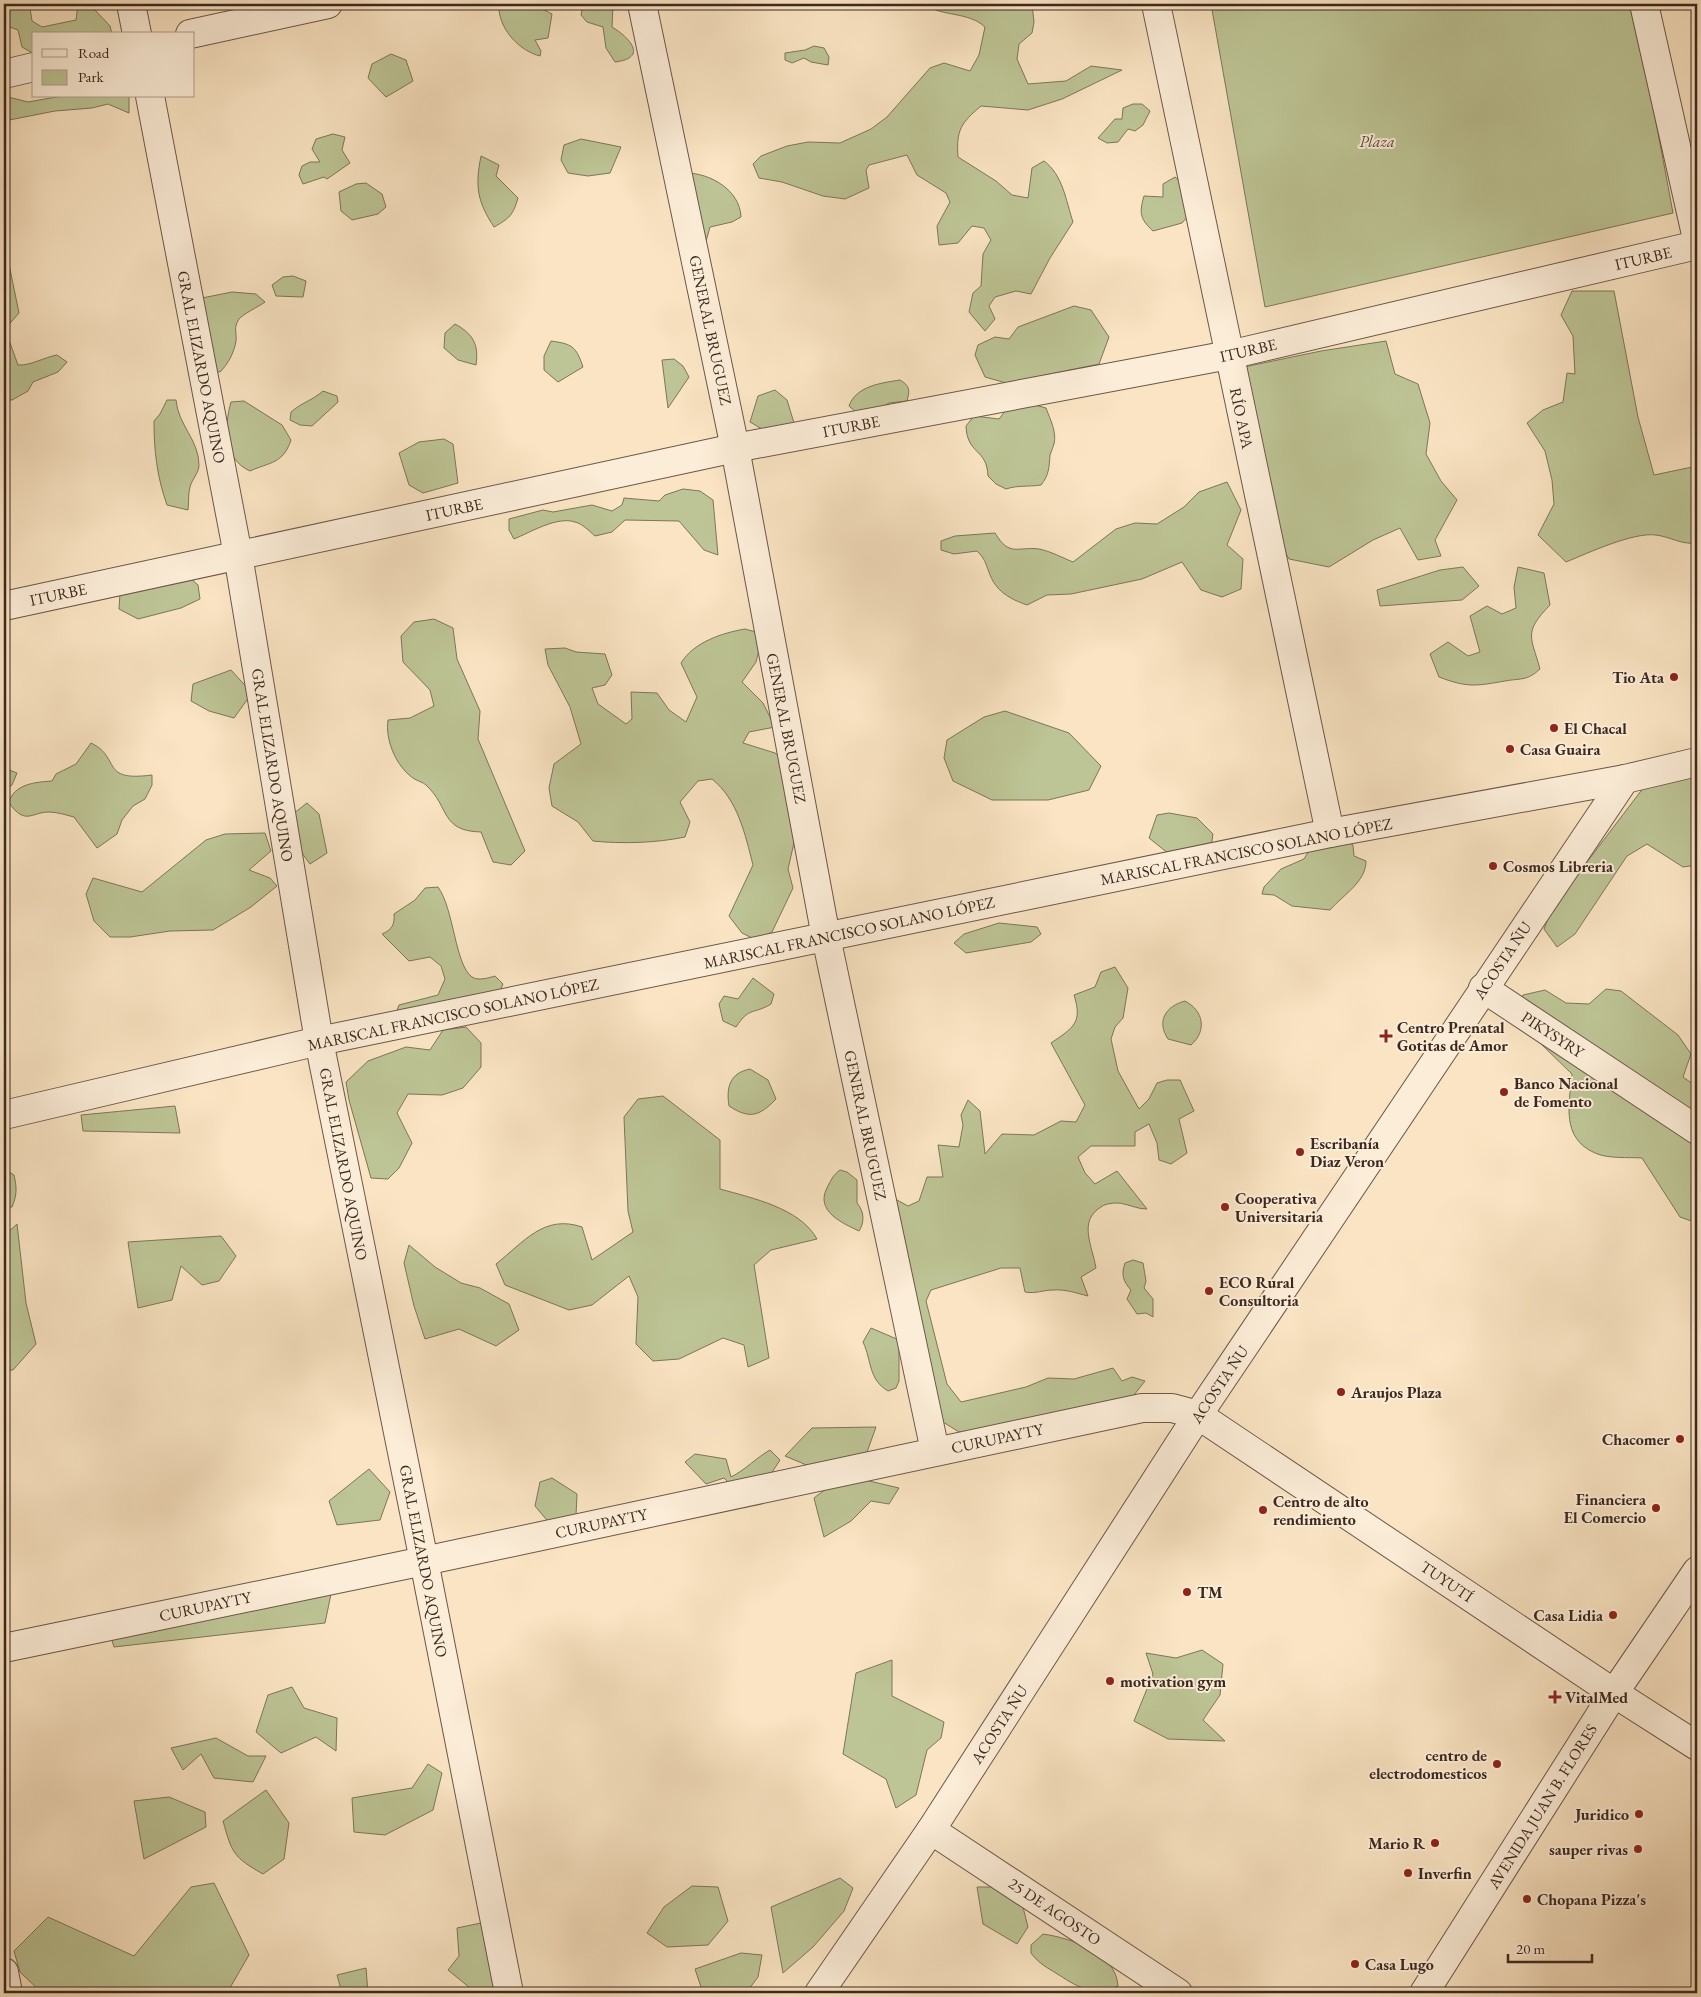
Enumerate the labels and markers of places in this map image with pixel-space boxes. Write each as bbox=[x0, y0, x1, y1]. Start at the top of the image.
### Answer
place label: Tio Ata bbox=[1612, 667, 1665, 688]
marker: Tio Ata bbox=[1668, 671, 1680, 683]
place label: El Chacal bbox=[1564, 718, 1627, 739]
marker: El Chacal bbox=[1548, 722, 1560, 734]
place label: Casa Guaira bbox=[1520, 739, 1601, 760]
marker: Casa Guaira bbox=[1504, 743, 1516, 755]
place label: Cosmos Libreria bbox=[1503, 856, 1614, 877]
marker: Cosmos Libreria bbox=[1487, 860, 1499, 872]
place label: Centro Prenatal Gotitas de Amor bbox=[1397, 1017, 1508, 1056]
marker: Centro Prenatal Gotitas de Amor bbox=[1379, 1029, 1393, 1043]
place label: Banco Nacional de Fomento bbox=[1514, 1073, 1619, 1112]
marker: Banco Nacional de Fomento bbox=[1498, 1086, 1510, 1098]
place label: Escribanía Diaz Veron bbox=[1310, 1133, 1384, 1172]
marker: Escribanía Diaz Veron bbox=[1294, 1146, 1306, 1158]
place label: Cooperativa Universitaria bbox=[1235, 1188, 1324, 1227]
marker: Cooperativa Universitaria bbox=[1219, 1201, 1231, 1213]
place label: ECO Rural Consultoria bbox=[1219, 1272, 1300, 1311]
marker: ECO Rural Consultoria bbox=[1203, 1285, 1215, 1297]
place label: Araujos Plaza bbox=[1350, 1382, 1443, 1403]
marker: Araujos Plaza bbox=[1335, 1386, 1347, 1398]
place label: Chacomer bbox=[1602, 1429, 1670, 1450]
marker: Chacomer bbox=[1674, 1433, 1686, 1445]
place label: Financiera El Comercio bbox=[1564, 1489, 1647, 1528]
place label: Centro de alto rendimiento bbox=[1273, 1491, 1368, 1530]
marker: Financiera El Comercio bbox=[1650, 1502, 1662, 1514]
marker: Centro de alto rendimiento bbox=[1257, 1504, 1269, 1516]
place label: TM bbox=[1197, 1582, 1223, 1603]
marker: TM bbox=[1181, 1586, 1193, 1598]
place label: Casa Lidia bbox=[1534, 1605, 1604, 1626]
marker: Casa Lidia bbox=[1607, 1609, 1619, 1621]
place label: motivation gym bbox=[1120, 1671, 1226, 1692]
marker: motivation gym bbox=[1104, 1675, 1116, 1687]
place label: VitalMed bbox=[1565, 1687, 1628, 1708]
marker: VitalMed bbox=[1549, 1691, 1561, 1703]
place label: centro de electrodomesticos bbox=[1369, 1745, 1487, 1784]
marker: centro de electrodomesticos bbox=[1491, 1758, 1503, 1770]
place label: Juridico bbox=[1573, 1804, 1629, 1825]
marker: Juridico bbox=[1633, 1808, 1645, 1820]
place label: Mario R bbox=[1368, 1833, 1426, 1854]
marker: Mario R bbox=[1429, 1837, 1441, 1849]
place label: sauper rivas bbox=[1549, 1839, 1628, 1860]
marker: sauper rivas bbox=[1632, 1843, 1644, 1855]
place label: Inverfin bbox=[1418, 1863, 1472, 1884]
marker: Inverfin bbox=[1402, 1867, 1414, 1879]
place label: Chopana Pizza's bbox=[1537, 1889, 1646, 1910]
marker: Chopana Pizza's bbox=[1521, 1893, 1533, 1905]
place label: Casa Lugo bbox=[1365, 1954, 1434, 1975]
marker: Casa Lugo bbox=[1349, 1958, 1361, 1970]

